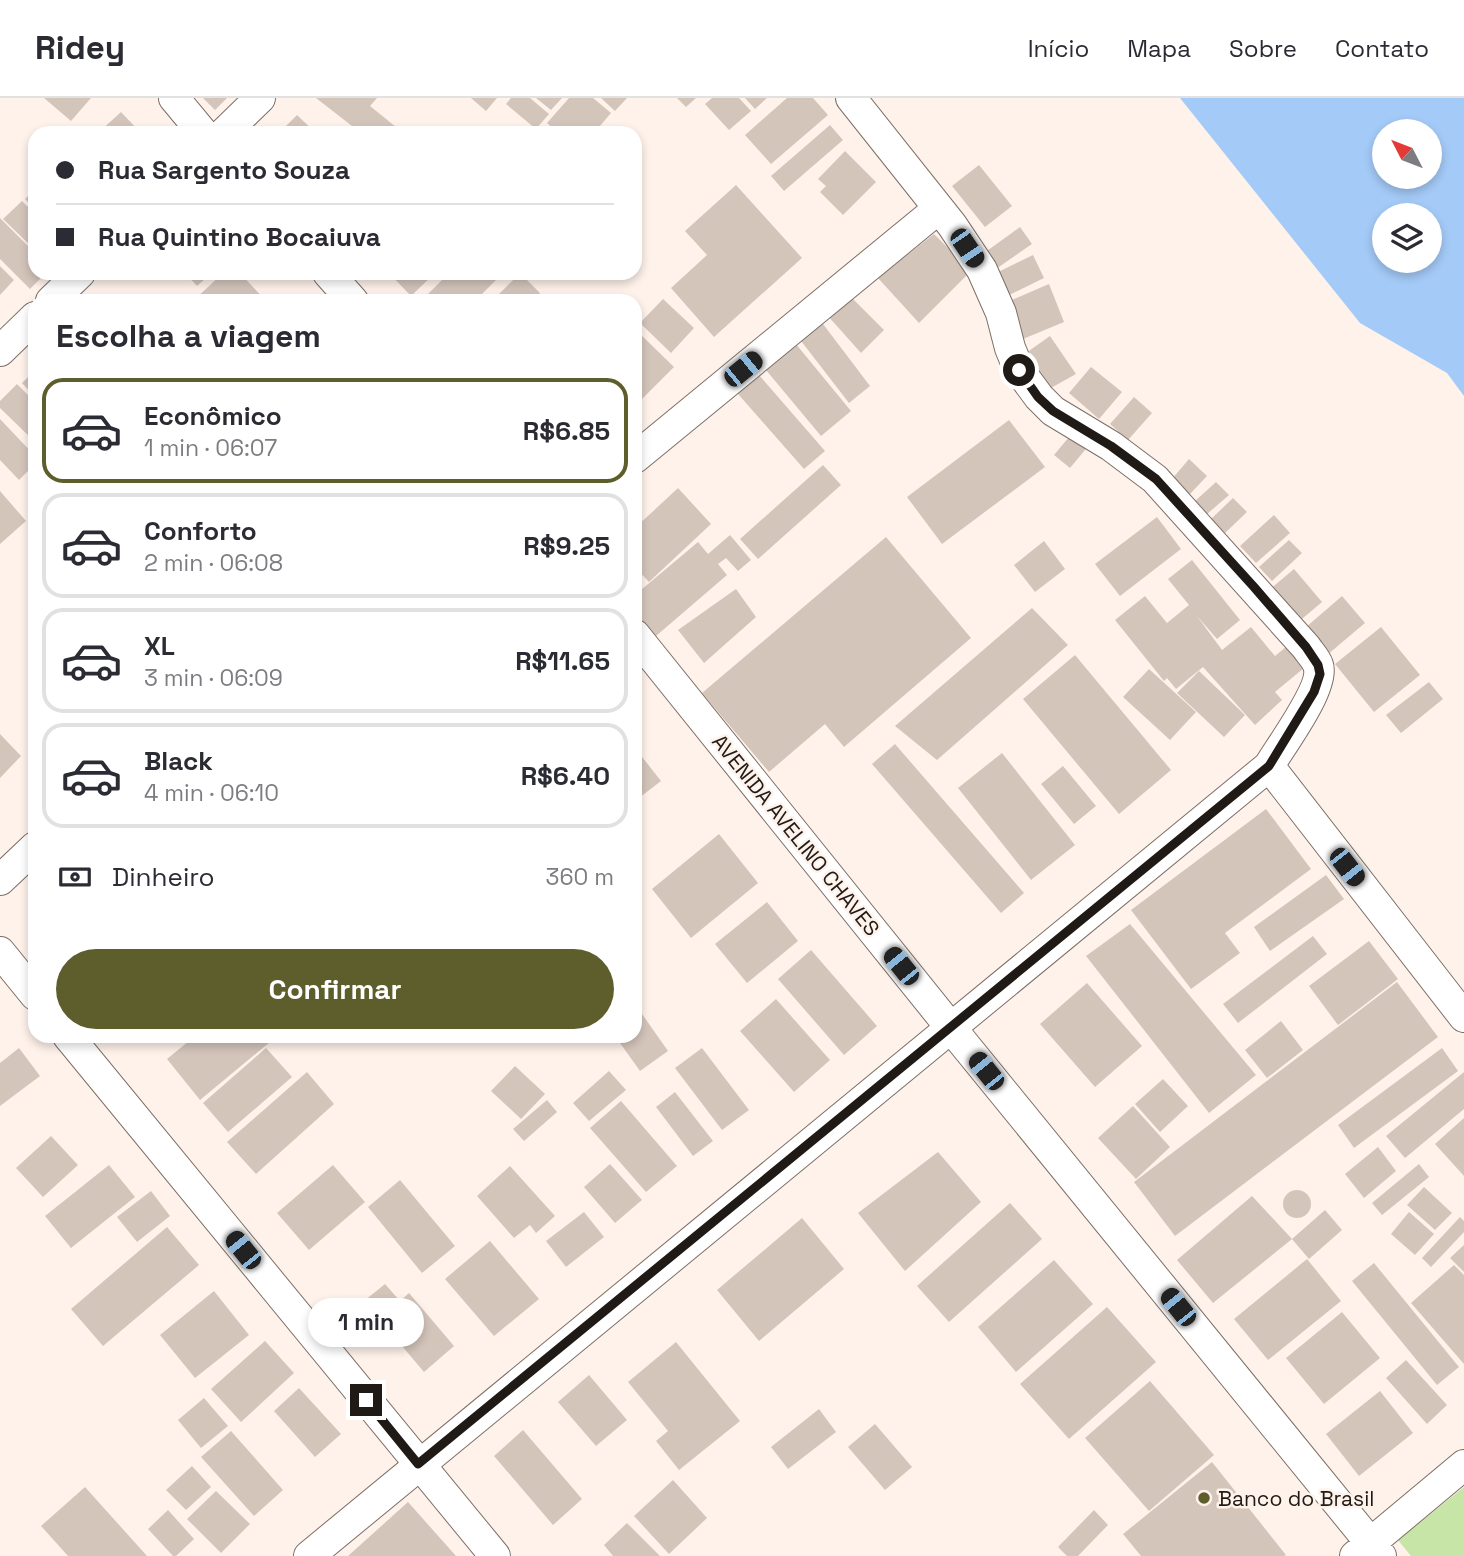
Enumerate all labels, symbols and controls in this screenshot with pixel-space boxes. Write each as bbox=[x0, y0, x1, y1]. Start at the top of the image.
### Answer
text: Ridey bbox=[35, 27, 125, 69]
text: Início bbox=[1028, 33, 1089, 64]
text: Mapa bbox=[1127, 33, 1191, 64]
text: Sobre bbox=[1229, 33, 1297, 64]
text: Contato bbox=[1335, 33, 1429, 64]
north arrow bbox=[1372, 119, 1442, 189]
map controls bbox=[1372, 119, 1442, 273]
text: Rua Sargento Souza bbox=[98, 153, 350, 187]
button: layers bbox=[1372, 203, 1442, 273]
text: Rua Quintino Bocaiuva bbox=[98, 220, 381, 254]
car bbox=[947, 225, 988, 271]
text: Escolha a viagem bbox=[56, 316, 321, 356]
car bbox=[721, 348, 766, 390]
route start bbox=[1003, 354, 1035, 386]
icon: car bbox=[60, 399, 123, 462]
text: Econômico bbox=[144, 399, 282, 433]
text: R$6.85 bbox=[523, 414, 610, 448]
text: 1 min · 06:07 bbox=[144, 433, 277, 463]
icon: car bbox=[60, 514, 123, 577]
text: Conforto bbox=[144, 514, 257, 548]
text: R$9.25 bbox=[523, 529, 610, 563]
text: 2 min · 06:08 bbox=[144, 548, 283, 578]
icon: car bbox=[60, 629, 123, 692]
text: XL bbox=[144, 629, 175, 663]
text: R$11.65 bbox=[515, 644, 610, 678]
text: 3 min · 06:09 bbox=[144, 663, 283, 693]
street label: AVENIDA AVELINO CHAVES bbox=[706, 729, 886, 941]
icon: car bbox=[60, 744, 123, 807]
text: Black bbox=[144, 744, 213, 778]
text: R$6.40 bbox=[521, 759, 610, 793]
text: 4 min · 06:10 bbox=[144, 778, 279, 808]
car bbox=[1326, 844, 1369, 890]
icon: cash bbox=[56, 858, 94, 896]
text: Dinheiro bbox=[112, 860, 215, 894]
text: 360 m bbox=[546, 862, 614, 892]
car bbox=[880, 943, 923, 989]
button: Confirmar bbox=[56, 949, 614, 1029]
car bbox=[965, 1048, 1008, 1094]
car bbox=[222, 1227, 265, 1273]
car bbox=[1157, 1284, 1200, 1330]
callout: 1 min bbox=[308, 1298, 424, 1348]
text: 1 min bbox=[338, 1307, 394, 1337]
route end bbox=[350, 1384, 382, 1416]
place label: Banco do Brasil bbox=[1218, 1485, 1374, 1512]
marker: Banco do Brasil bbox=[1196, 1490, 1212, 1506]

